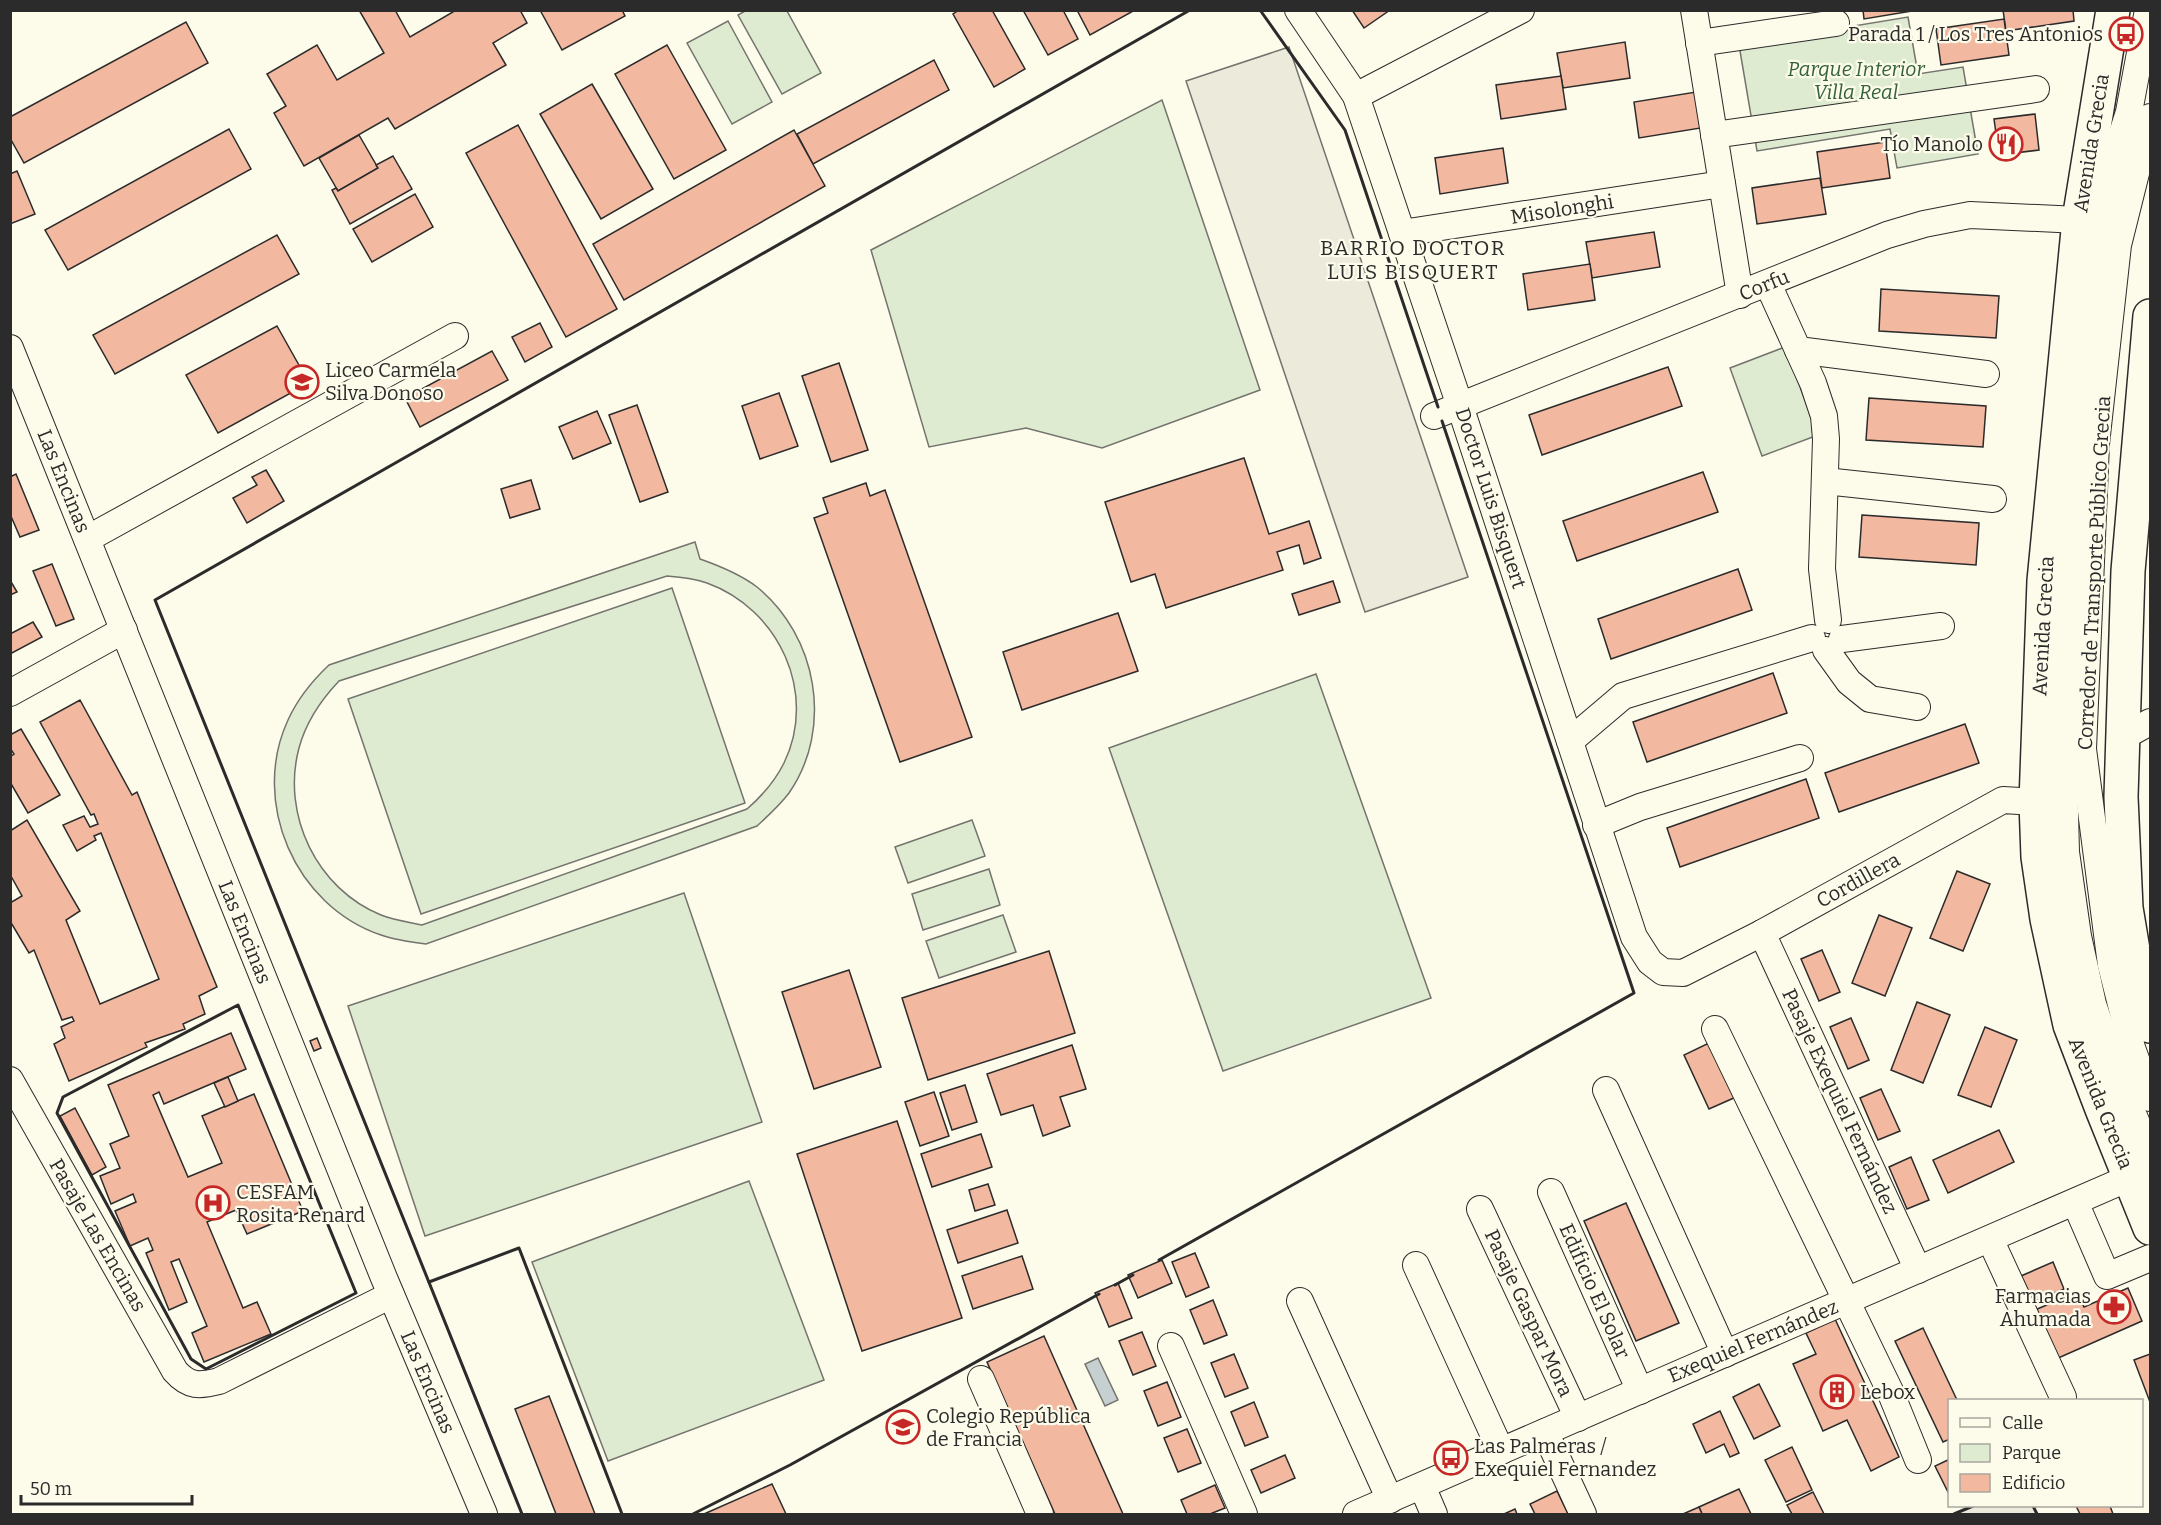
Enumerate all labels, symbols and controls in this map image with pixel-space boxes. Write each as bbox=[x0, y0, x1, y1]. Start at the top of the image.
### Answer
bus stop icon: Parada 1 / Los Tres Antonios bbox=[2108, 16, 2144, 52]
place label: Parada 1 / Los Tres Antonios bbox=[1848, 22, 2103, 46]
park label: Parque Interior Villa Real bbox=[1787, 57, 1925, 104]
street label: Avenida Grecia bbox=[2068, 72, 2114, 214]
restaurant icon: Tío Manolo bbox=[1988, 126, 2024, 162]
place label: Tío Manolo bbox=[1880, 132, 1983, 156]
street label: Misolonghi bbox=[1509, 189, 1615, 229]
district label: BARRIO DOCTOR LUIS BISQUERT bbox=[1320, 235, 1506, 285]
street label: Corfu bbox=[1735, 264, 1793, 306]
place label: Liceo Carmela Silva Donoso bbox=[325, 358, 457, 405]
school or university icon: Liceo Carmela Silva Donoso bbox=[284, 364, 320, 400]
street label: Corredor de Transporte Público Grecia bbox=[2073, 395, 2115, 751]
street label: Doctor Luis Bisquert bbox=[1450, 405, 1532, 591]
street label: Las Encinas bbox=[32, 426, 96, 536]
street label: Avenida Grecia bbox=[2027, 555, 2059, 697]
street label: Cordillera bbox=[1812, 847, 1904, 913]
street label: Las Encinas bbox=[213, 877, 277, 987]
street label: Pasaje Exequiel Fernández bbox=[1776, 985, 1903, 1218]
street label: Avenida Grecia bbox=[2064, 1034, 2138, 1173]
street label: Pasaje Las Encinas bbox=[44, 1154, 152, 1316]
place label: CESFAM Rosita Renard bbox=[236, 1180, 365, 1227]
hospital icon: CESFAM Rosita Renard bbox=[195, 1185, 231, 1221]
street label: Edificio El Solar bbox=[1555, 1220, 1636, 1362]
street label: Pasaje Gaspar Mora bbox=[1479, 1225, 1578, 1401]
place label: Farmacias Ahumada bbox=[1995, 1284, 2091, 1331]
pharmacy icon: Farmacias Ahumada bbox=[2096, 1289, 2132, 1325]
street label: Exequiel Fernández bbox=[1664, 1294, 1842, 1388]
street label: Las Encinas bbox=[396, 1327, 460, 1437]
building icon: Lebox bbox=[1819, 1374, 1855, 1410]
place label: Lebox bbox=[1860, 1380, 1915, 1404]
legend bbox=[1948, 1399, 2143, 1507]
place label: Colegio República de Francia bbox=[926, 1404, 1091, 1451]
school or university icon: Colegio República de Francia bbox=[885, 1409, 921, 1445]
text: Calle bbox=[2002, 1412, 2043, 1434]
place label: Las Palmeras / Exequiel Fernandez bbox=[1474, 1434, 1656, 1481]
bus stop icon: Las Palmeras / Exequiel Fernandez bbox=[1433, 1440, 1469, 1476]
text: Parque bbox=[2002, 1442, 2061, 1464]
scale bar bbox=[21, 1468, 192, 1506]
text: Edificio bbox=[2002, 1472, 2065, 1494]
text: 50 m bbox=[30, 1478, 72, 1500]

